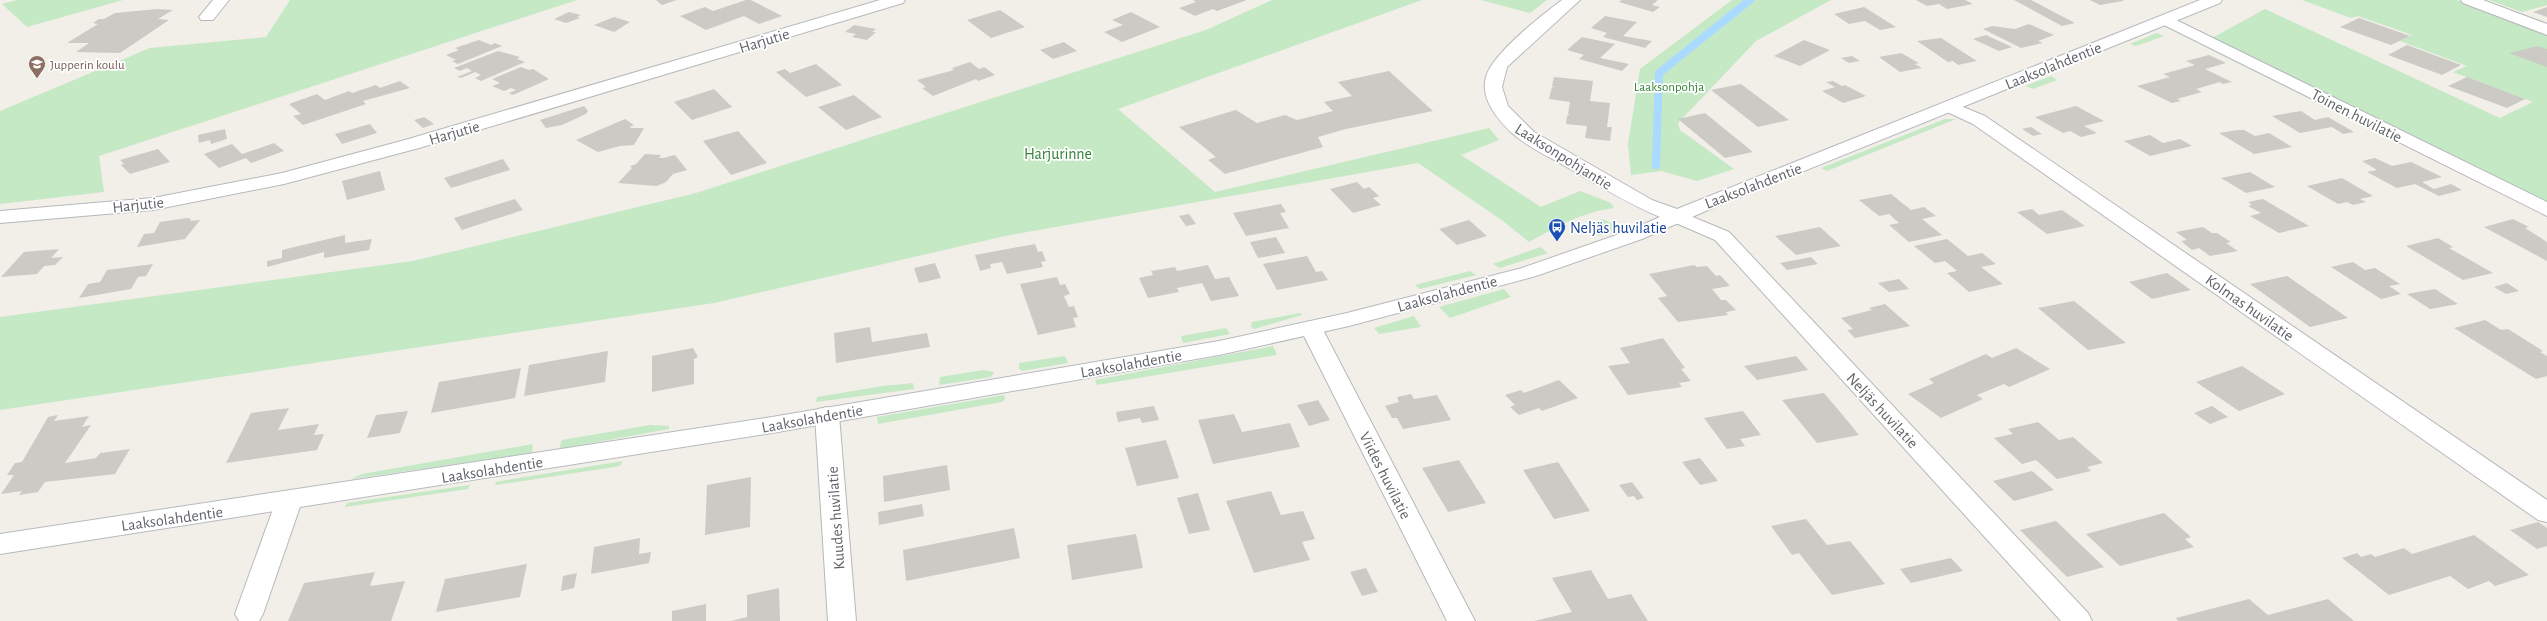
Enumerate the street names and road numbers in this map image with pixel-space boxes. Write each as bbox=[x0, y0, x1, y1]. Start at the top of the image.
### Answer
street label: Harjutie bbox=[737, 26, 792, 57]
street label: Laaksolahdentie bbox=[2003, 39, 2104, 93]
street label: Toinen huvilatie bbox=[2309, 86, 2405, 146]
street label: Harjutie bbox=[427, 118, 482, 149]
street label: Laaksonpohjantie bbox=[1512, 121, 1615, 194]
street label: Laaksolahdentie bbox=[1703, 160, 1804, 212]
street label: Harjutie bbox=[112, 194, 165, 217]
street label: Kolmas huvilatie bbox=[2202, 272, 2296, 344]
street label: Laaksolahdentie bbox=[1396, 273, 1499, 315]
street label: Laaksolahdentie bbox=[1079, 347, 1183, 381]
street label: Neljäs huvilatie bbox=[1843, 370, 1921, 452]
street label: Laaksolahdentie bbox=[760, 402, 864, 436]
street label: Viides huvilatie bbox=[1356, 429, 1414, 522]
street label: Laaksolahdentie bbox=[440, 454, 544, 486]
street label: Kuudes huvilatie bbox=[824, 466, 848, 570]
street label: Laaksolahdentie bbox=[120, 504, 224, 534]

